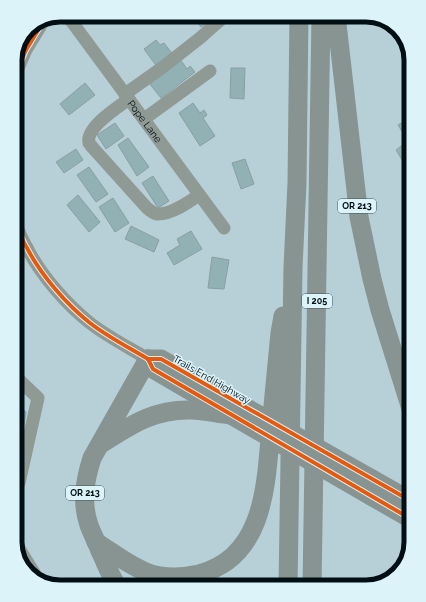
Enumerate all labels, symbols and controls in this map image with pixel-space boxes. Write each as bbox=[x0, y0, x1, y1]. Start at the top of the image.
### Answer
street label: Pope Lane bbox=[126, 98, 164, 145]
road number: OR 213 bbox=[338, 199, 376, 213]
road number: I 205 bbox=[302, 294, 332, 308]
street label: Trails End Highway bbox=[171, 353, 253, 406]
road number: OR 213 bbox=[66, 486, 104, 500]

